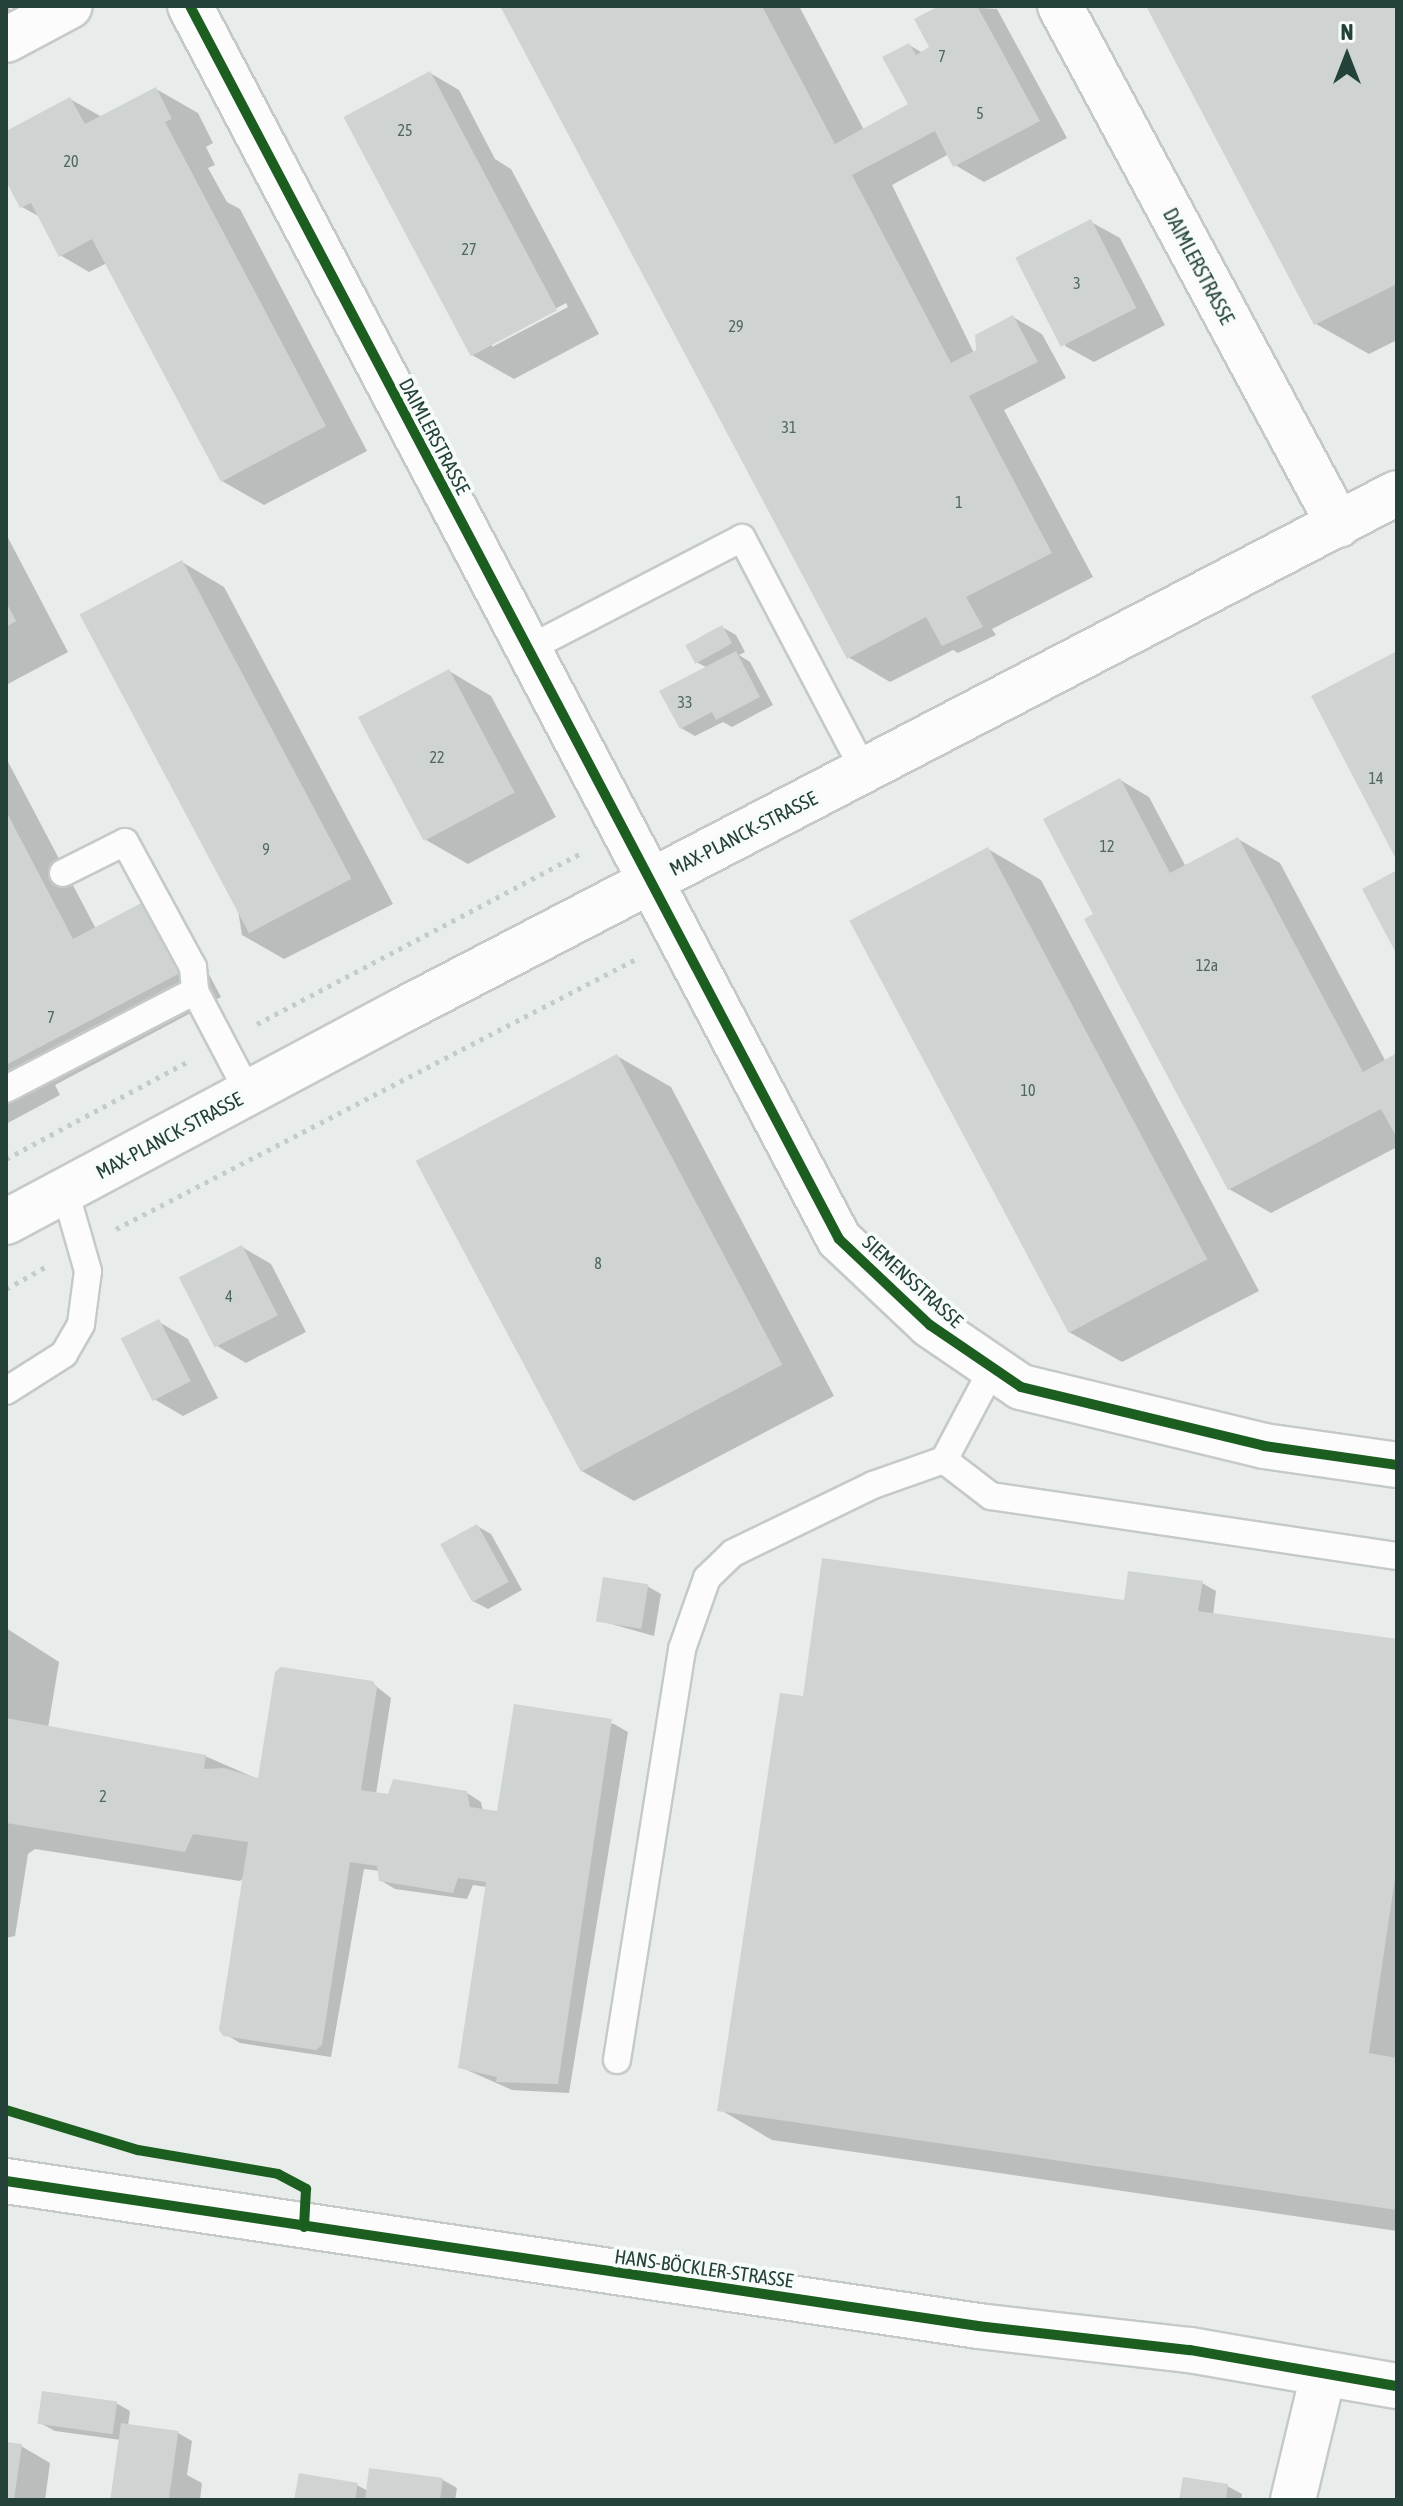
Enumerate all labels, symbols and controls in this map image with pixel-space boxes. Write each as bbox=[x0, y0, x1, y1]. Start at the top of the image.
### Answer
north arrow bbox=[1307, 16, 1387, 96]
text: N bbox=[1341, 19, 1353, 45]
house number: 7 bbox=[938, 46, 946, 66]
house number: 5 bbox=[976, 103, 984, 123]
house number: 25 bbox=[397, 120, 413, 140]
house number: 20 bbox=[63, 151, 79, 171]
street label: DAIMLERSTRASSE bbox=[1158, 204, 1240, 328]
house number: 27 bbox=[461, 239, 477, 259]
house number: 3 bbox=[1073, 273, 1081, 293]
house number: 29 bbox=[728, 316, 744, 336]
street label: DAIMLERSTRASSE bbox=[394, 374, 476, 498]
house number: 31 bbox=[781, 417, 797, 437]
house number: 1 bbox=[955, 492, 963, 512]
house number: 33 bbox=[677, 692, 693, 712]
house number: 22 bbox=[429, 747, 445, 767]
house number: 14 bbox=[1368, 768, 1384, 788]
street label: MAX-PLANCK-STRASSE bbox=[665, 785, 821, 881]
house number: 12 bbox=[1099, 836, 1115, 856]
house number: 9 bbox=[262, 839, 270, 859]
house number: 12a bbox=[1196, 955, 1218, 975]
house number: 7 bbox=[47, 1007, 55, 1027]
house number: 10 bbox=[1020, 1080, 1036, 1100]
street label: MAX-PLANCK-STRASSE bbox=[92, 1086, 246, 1184]
street label: SIEMENSSTRASSE bbox=[858, 1230, 968, 1332]
house number: 8 bbox=[594, 1253, 602, 1273]
house number: 4 bbox=[225, 1286, 233, 1306]
house number: 2 bbox=[99, 1786, 107, 1806]
street label: HANS-BÖCKLER-STRASSE bbox=[613, 2244, 795, 2292]

